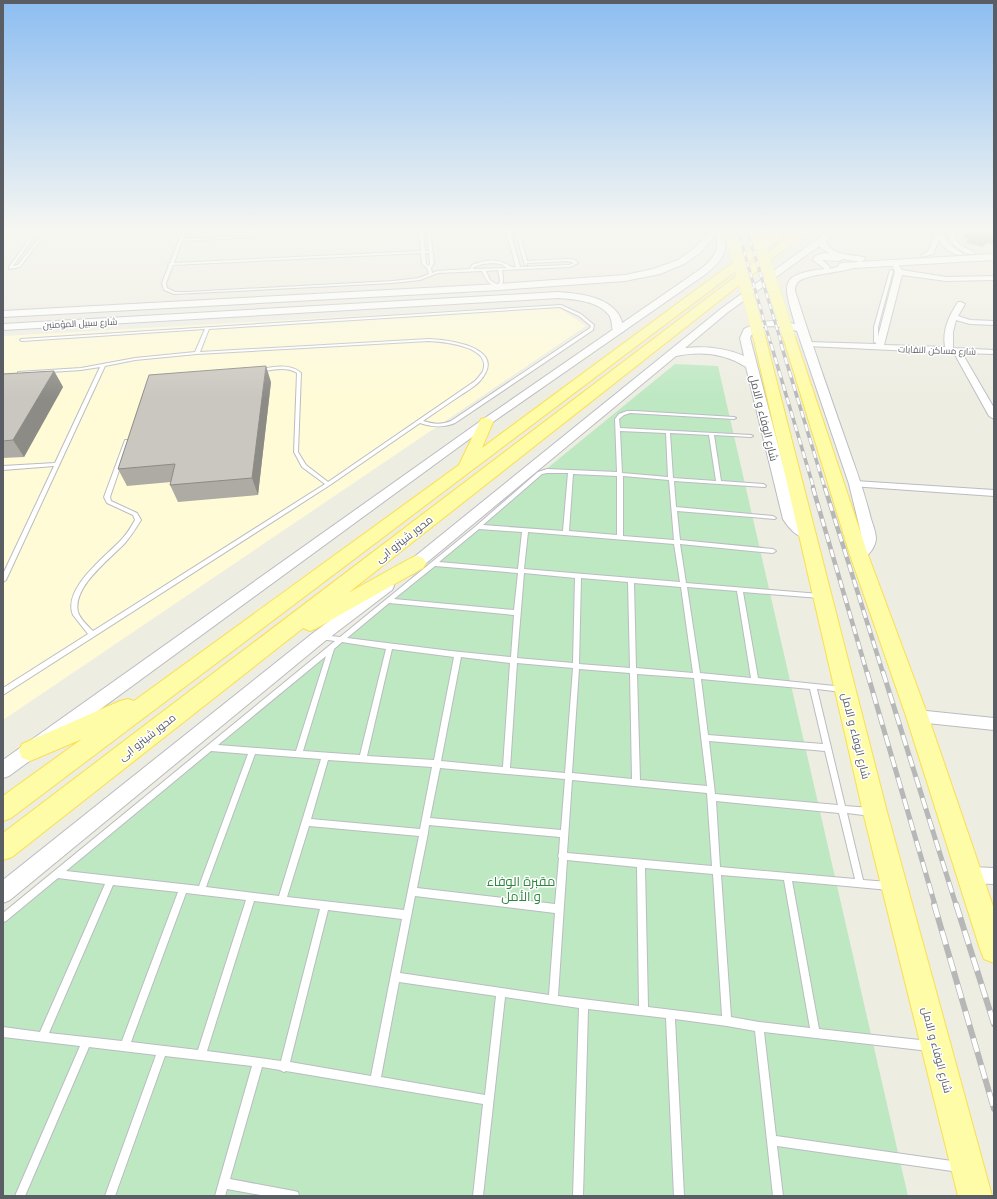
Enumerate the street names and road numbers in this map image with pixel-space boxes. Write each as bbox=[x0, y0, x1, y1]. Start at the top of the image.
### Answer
street label: شارع سبيل المؤمنين bbox=[43, 316, 117, 331]
street label: شارع مساكن النقابات bbox=[898, 343, 976, 358]
street label: شارع الوفاء و الامل bbox=[746, 374, 781, 463]
street label: محور شينزو ابى bbox=[373, 513, 435, 566]
street label: شارع الوفاء و الامل bbox=[838, 692, 873, 781]
street label: محور شينزو ابى bbox=[116, 711, 178, 764]
street label: شارع الوفاء و الامل bbox=[918, 1006, 954, 1095]

